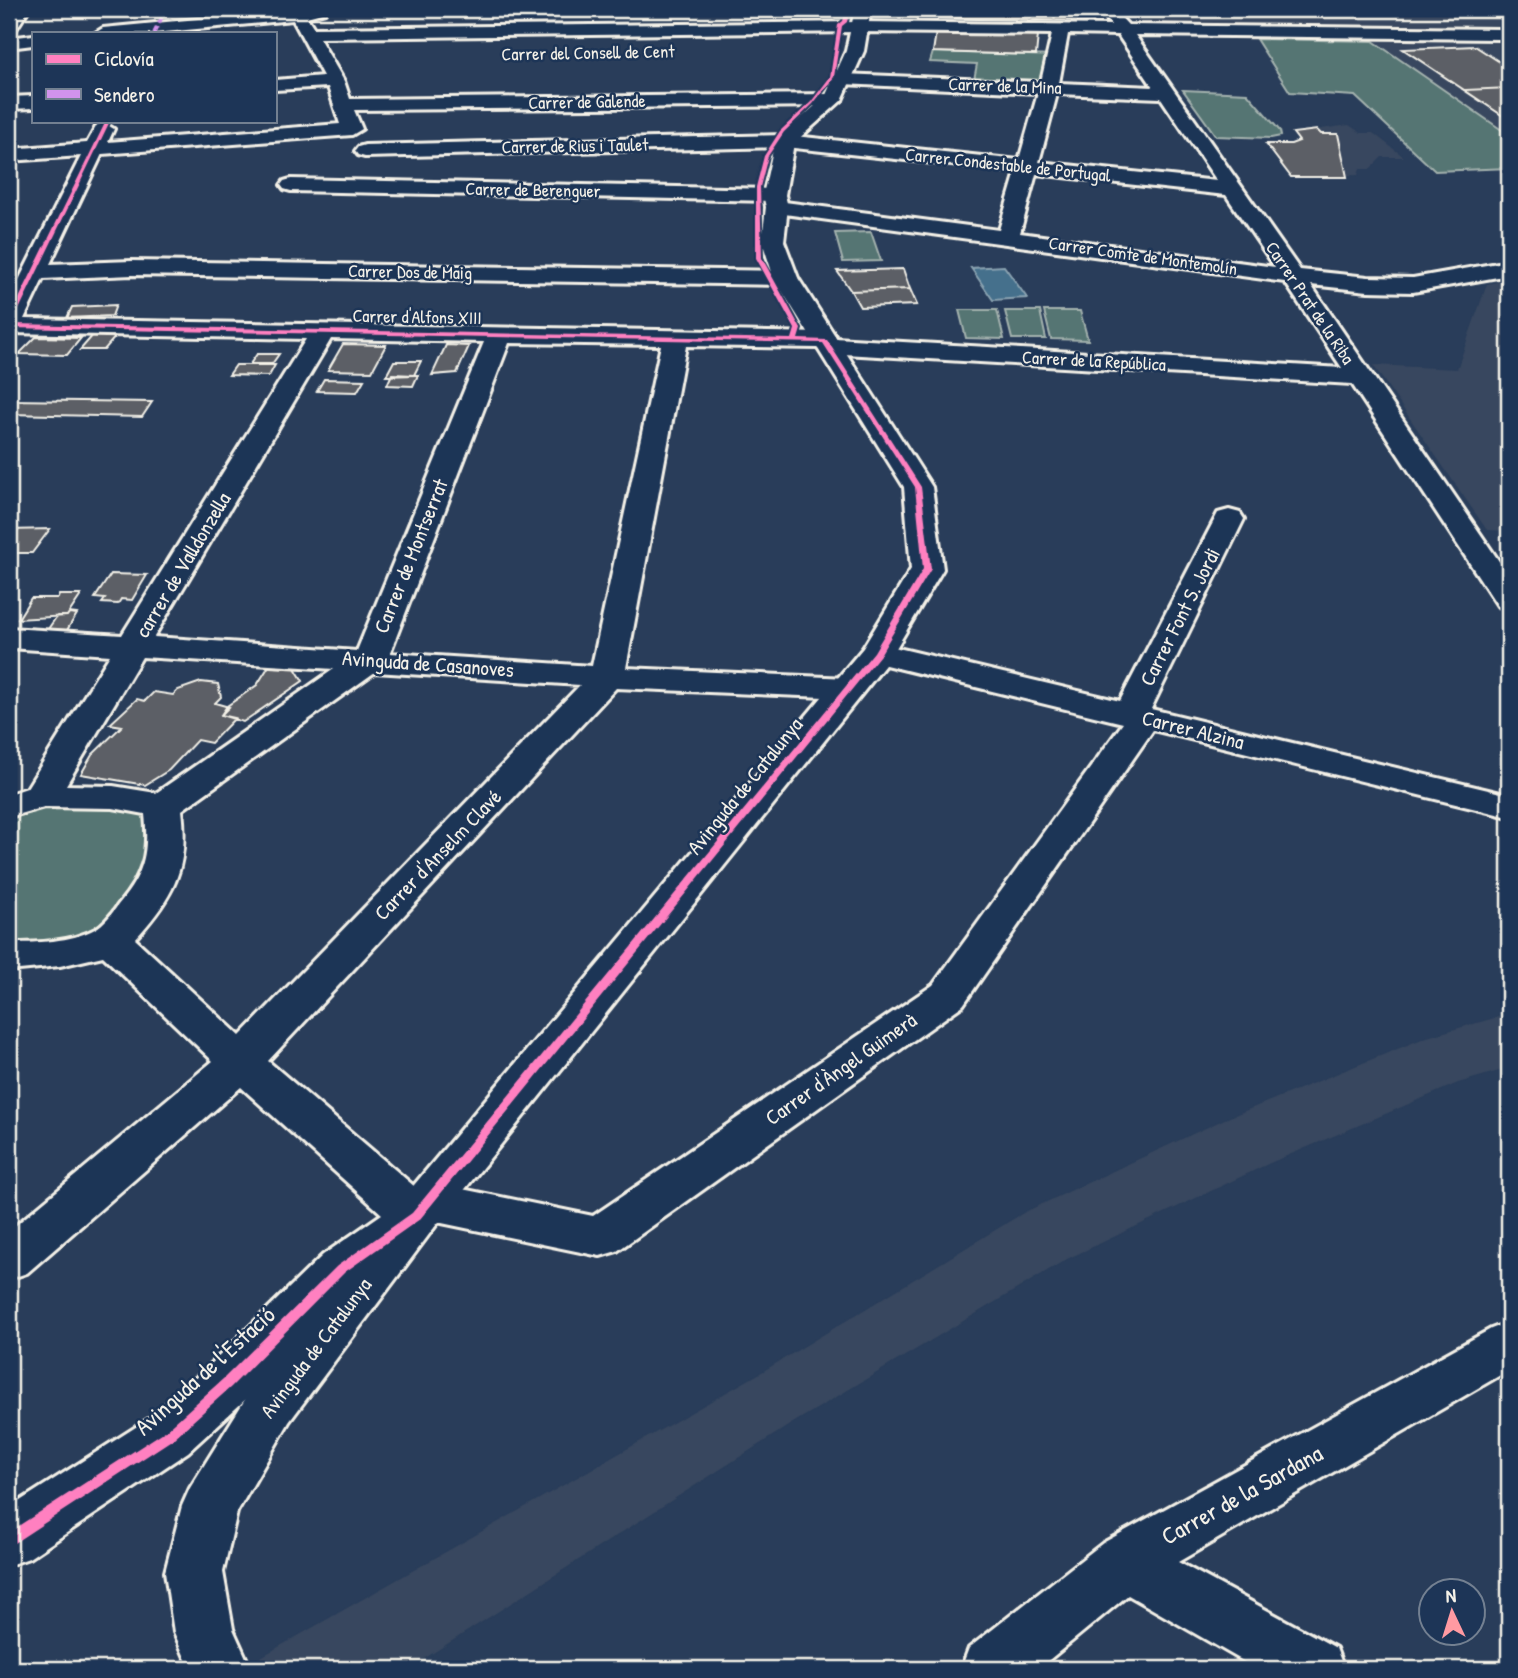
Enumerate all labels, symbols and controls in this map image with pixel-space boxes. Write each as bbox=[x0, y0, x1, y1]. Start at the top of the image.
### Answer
legend bbox=[32, 32, 276, 122]
street label: Carrer del Consell de Cent bbox=[501, 38, 676, 67]
text: Ciclovía bbox=[94, 44, 154, 73]
street label: Carrer de la Mina bbox=[948, 71, 1062, 100]
text: Sendero bbox=[94, 80, 155, 109]
street label: Carrer de Galende bbox=[528, 88, 646, 115]
street label: Carrer de Rius i Taulet bbox=[501, 132, 649, 159]
street label: Carrer Condestable de Portugal bbox=[904, 141, 1112, 188]
street label: Carrer de Berenguer bbox=[465, 176, 601, 203]
street label: Carrer Comte de Montemolín bbox=[1047, 230, 1239, 281]
street label: Carrer Prat de la Riba bbox=[1260, 236, 1361, 369]
street label: Carrer Dos de Maig bbox=[348, 258, 472, 285]
street label: Carrer d'Alfons XIII bbox=[352, 303, 482, 330]
street label: Carrer de la República bbox=[1022, 344, 1167, 377]
street label: Carrer de Montserrat bbox=[366, 473, 455, 637]
street label: carrer de Valldonzella bbox=[128, 487, 238, 643]
street label: Carrer Font S. Jordi bbox=[1132, 543, 1227, 691]
street label: Avinguda de Casanoves bbox=[341, 643, 515, 684]
street label: Carrer Alzina bbox=[1139, 703, 1247, 756]
street label: Avinguda de Catalunya bbox=[680, 711, 809, 860]
street label: Carrer d'Anselm Clavé bbox=[368, 783, 508, 927]
street label: Carrer d'Àngel Guimerà bbox=[759, 1005, 922, 1132]
street label: Avinguda de Catalunya bbox=[253, 1271, 378, 1424]
street label: Avinguda de l'Estació bbox=[127, 1298, 282, 1442]
street label: Carrer de la Sardana bbox=[1155, 1437, 1328, 1552]
north arrow bbox=[1416, 1576, 1486, 1646]
text: N bbox=[1445, 1582, 1457, 1608]

